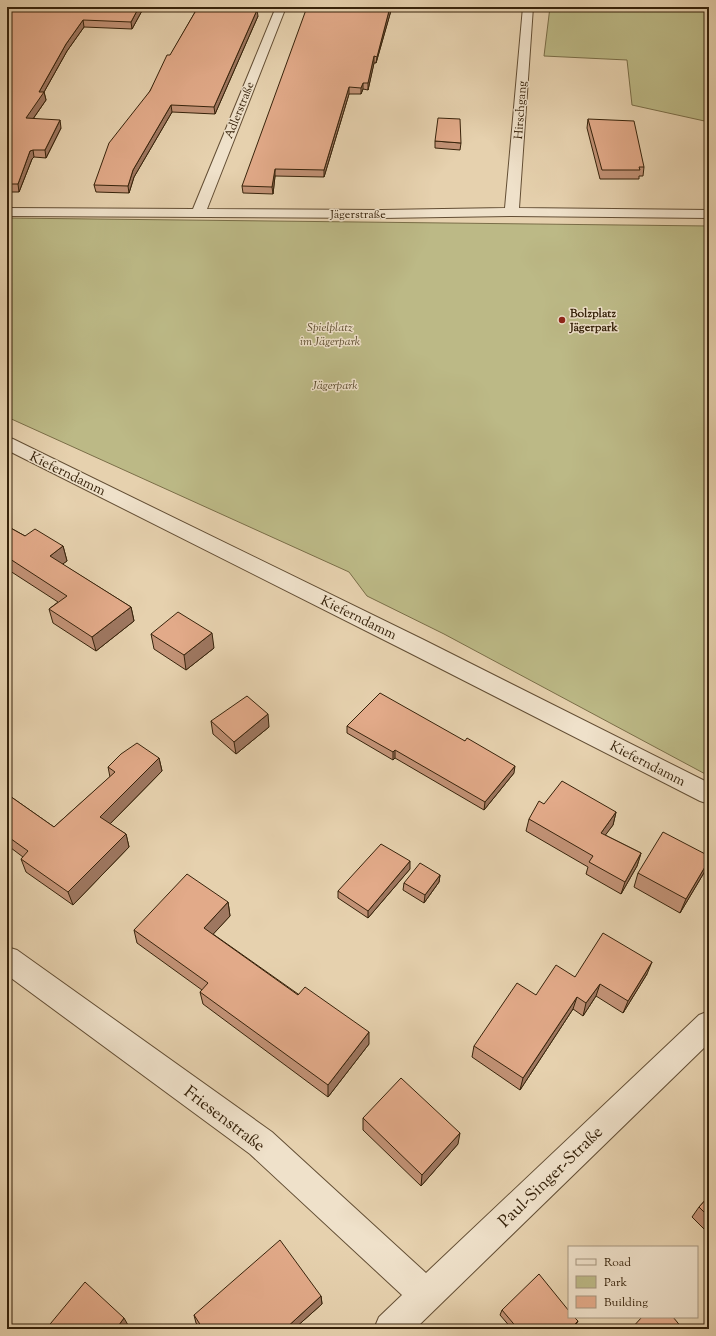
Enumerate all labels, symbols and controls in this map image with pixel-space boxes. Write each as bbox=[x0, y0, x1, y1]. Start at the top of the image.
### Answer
street label: Adlerstraße bbox=[220, 79, 260, 142]
street label: Hirschgang bbox=[510, 80, 532, 140]
street label: Jägerstraße bbox=[329, 206, 386, 224]
place label: Bolzplatz Jägerpark bbox=[569, 305, 618, 337]
marker: Bolzplatz Jägerpark bbox=[557, 315, 567, 325]
park label: Spielplatz im Jägerpark bbox=[300, 319, 361, 351]
park label: Jägerpark bbox=[311, 377, 358, 395]
street label: Kieferndamm bbox=[26, 448, 109, 502]
street label: Kieferndamm bbox=[317, 592, 400, 646]
street label: Kieferndamm bbox=[606, 737, 689, 793]
street label: Friesenstraße bbox=[178, 1081, 270, 1158]
street label: Paul-Singer-Straße bbox=[494, 1121, 609, 1234]
legend bbox=[568, 1246, 698, 1318]
text: Road bbox=[604, 1254, 631, 1272]
text: Park bbox=[604, 1274, 627, 1292]
text: Building bbox=[604, 1294, 648, 1312]

